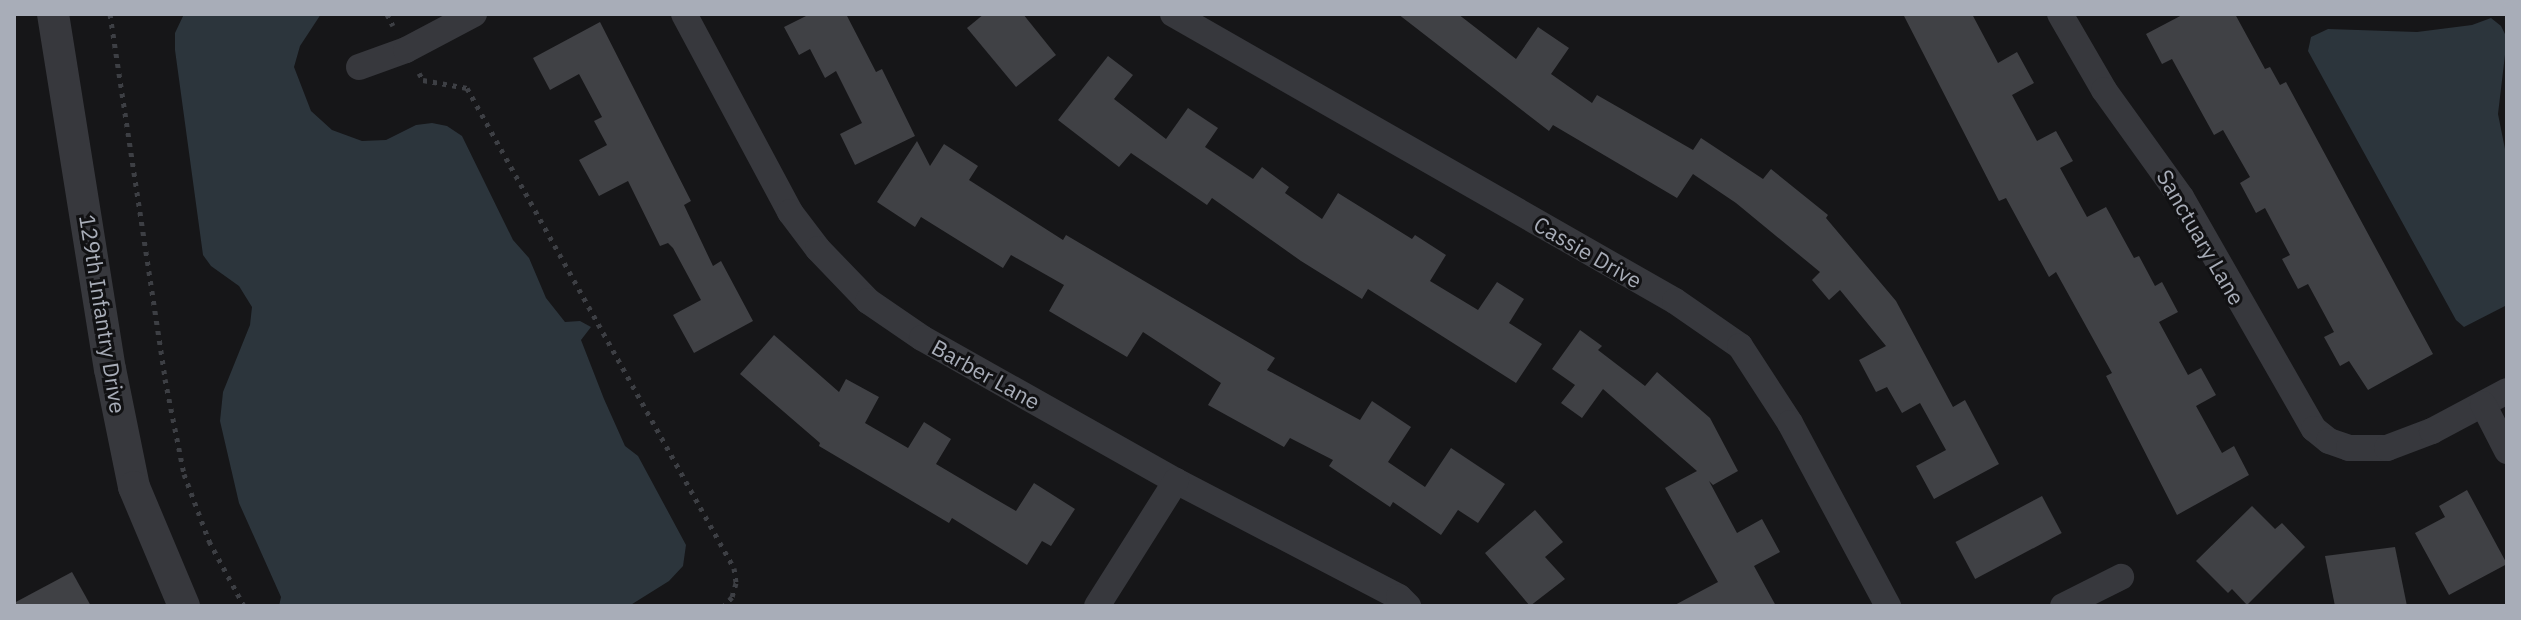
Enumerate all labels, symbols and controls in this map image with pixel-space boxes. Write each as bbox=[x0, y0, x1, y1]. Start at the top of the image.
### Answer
street label: Sanctuary Lane bbox=[2152, 165, 2250, 309]
street label: Cassie Drive bbox=[1529, 210, 1647, 294]
street label: 129th Infantry Drive bbox=[74, 213, 132, 415]
street label: Barber Lane bbox=[927, 333, 1045, 415]

